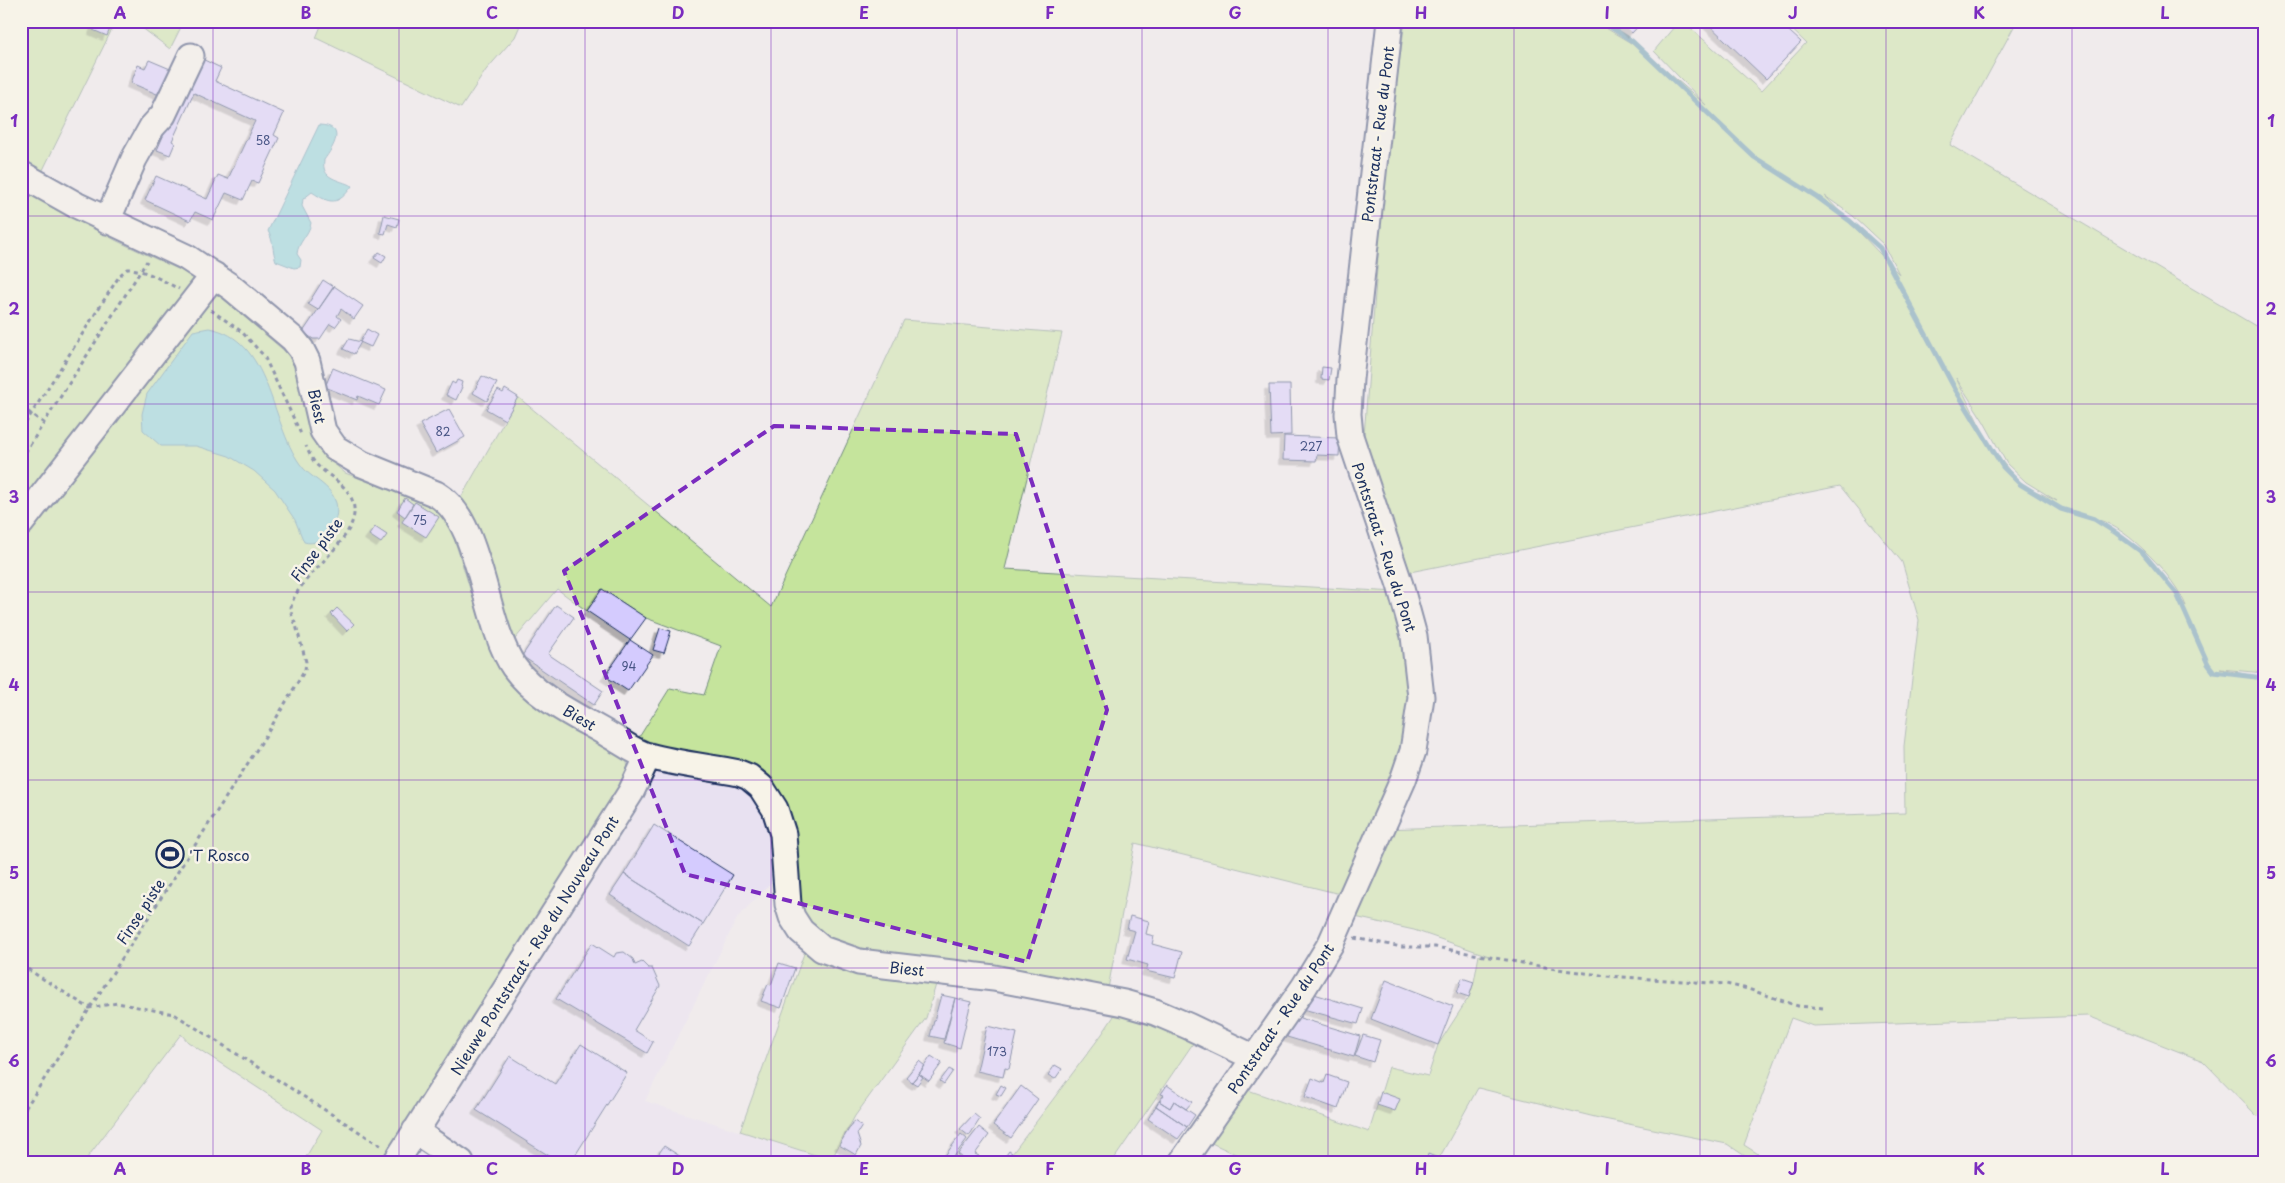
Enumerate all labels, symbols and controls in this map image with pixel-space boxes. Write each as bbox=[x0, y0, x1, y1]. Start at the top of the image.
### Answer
text: A bbox=[114, 0, 127, 24]
text: B bbox=[301, 0, 312, 24]
text: C bbox=[486, 0, 498, 24]
text: D bbox=[672, 0, 684, 24]
text: E bbox=[859, 0, 869, 24]
text: F bbox=[1045, 0, 1055, 24]
text: G bbox=[1228, 0, 1242, 24]
text: H bbox=[1415, 0, 1427, 24]
text: I bbox=[1604, 0, 1610, 24]
text: J bbox=[1788, 0, 1798, 24]
text: K bbox=[1973, 0, 1985, 24]
text: L bbox=[2160, 0, 2170, 24]
street label: Pontstraat - Rue du Pont bbox=[1355, 45, 1399, 223]
text: 1 bbox=[10, 108, 18, 132]
text: 1 bbox=[2267, 108, 2275, 132]
house number: 58 bbox=[255, 131, 271, 149]
text: 2 bbox=[8, 296, 20, 320]
text: 2 bbox=[2265, 296, 2277, 320]
street label: Biest bbox=[303, 386, 333, 426]
house number: 82 bbox=[436, 422, 451, 440]
house number: 227 bbox=[1300, 437, 1322, 455]
street label: Pontstraat - Rue du Pont bbox=[1347, 459, 1423, 635]
text: 3 bbox=[9, 484, 19, 508]
text: 3 bbox=[2266, 484, 2276, 508]
house number: 75 bbox=[413, 511, 427, 529]
street label: Finse piste bbox=[284, 512, 348, 586]
house number: 94 bbox=[622, 657, 637, 675]
text: 4 bbox=[9, 672, 20, 696]
text: 4 bbox=[2266, 672, 2277, 696]
street label: Biest bbox=[559, 698, 601, 736]
street label: Nieuwe Pontstraat - Rue du Nouveau Pont bbox=[444, 811, 624, 1079]
sports icon: 'T Rosco bbox=[155, 839, 185, 869]
place label: 'T Rosco bbox=[189, 843, 250, 866]
text: 5 bbox=[9, 860, 19, 884]
text: 5 bbox=[2266, 860, 2276, 884]
street label: Finse piste bbox=[110, 873, 170, 949]
street label: Pontstraat - Rue du Pont bbox=[1221, 938, 1339, 1098]
street label: Biest bbox=[888, 955, 926, 981]
house number: 173 bbox=[987, 1042, 1007, 1060]
text: 6 bbox=[8, 1048, 20, 1072]
text: 6 bbox=[2265, 1048, 2277, 1072]
text: A bbox=[114, 1156, 127, 1180]
text: B bbox=[301, 1156, 312, 1180]
text: C bbox=[486, 1156, 498, 1180]
text: D bbox=[672, 1156, 684, 1180]
text: E bbox=[859, 1156, 869, 1180]
text: F bbox=[1045, 1156, 1055, 1180]
text: G bbox=[1228, 1156, 1242, 1180]
text: H bbox=[1415, 1156, 1427, 1180]
text: I bbox=[1604, 1156, 1610, 1180]
text: J bbox=[1788, 1156, 1798, 1180]
text: K bbox=[1973, 1156, 1985, 1180]
text: L bbox=[2160, 1156, 2170, 1180]

